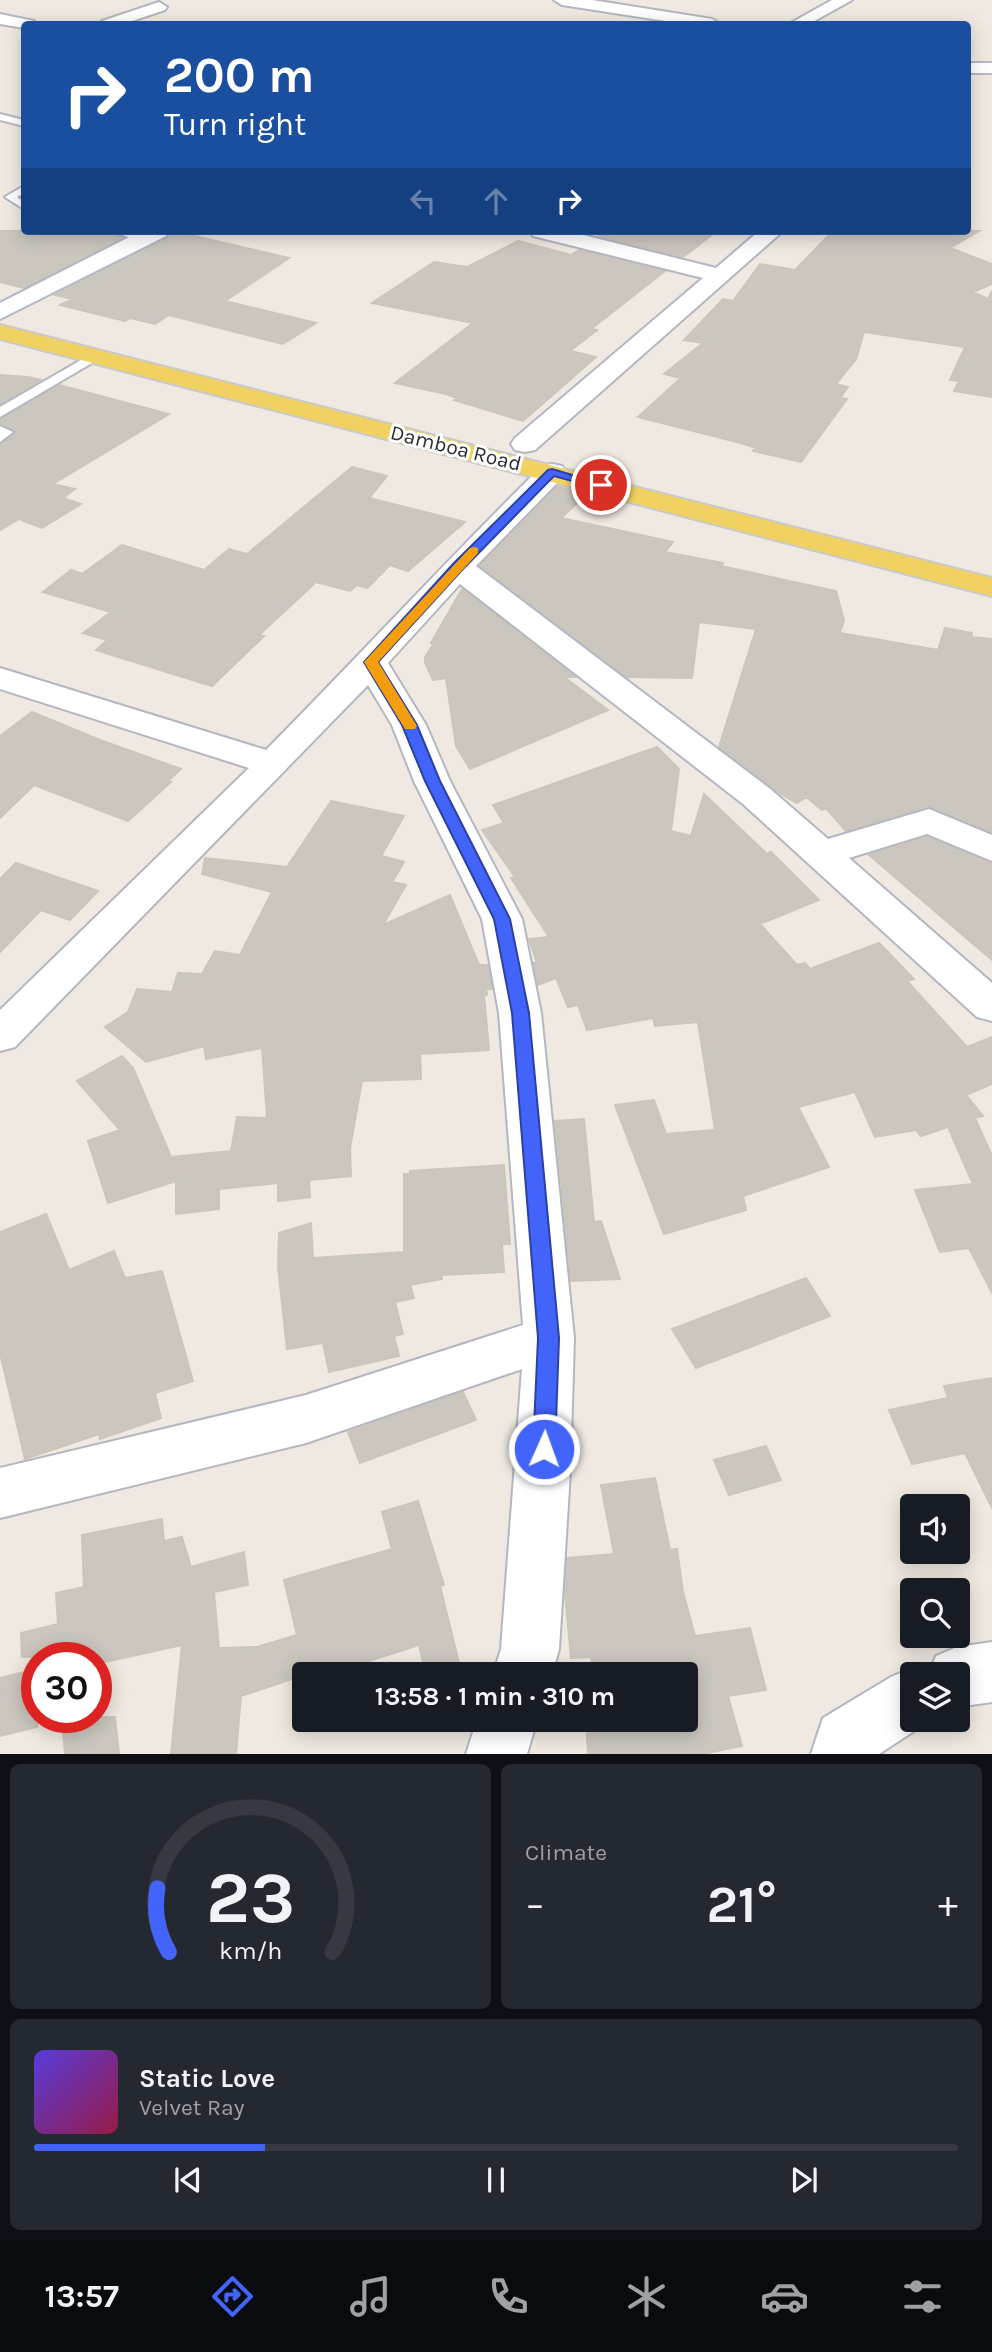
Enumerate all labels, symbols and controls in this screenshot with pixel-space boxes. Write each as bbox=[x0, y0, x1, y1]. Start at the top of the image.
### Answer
text: 200 m bbox=[164, 47, 315, 104]
icon: right bbox=[49, 49, 140, 140]
text: Turn right bbox=[164, 106, 306, 143]
icon: left bbox=[404, 182, 442, 220]
icon: ahead bbox=[477, 182, 515, 220]
icon: right bbox=[550, 182, 588, 220]
street label: Damboa Road bbox=[388, 420, 524, 476]
pin bbox=[571, 455, 631, 515]
icon: arrive bbox=[582, 466, 620, 504]
position arrow bbox=[507, 1412, 581, 1486]
map controls bbox=[900, 1494, 970, 1732]
button: sound bbox=[900, 1494, 970, 1564]
button: search bbox=[900, 1578, 970, 1648]
speed limit sign: 30 bbox=[21, 1642, 112, 1733]
button: layers bbox=[900, 1662, 970, 1732]
text: 13:58 · 1 min · 310 m bbox=[375, 1681, 615, 1712]
text: Climate bbox=[525, 1839, 607, 1866]
text: 23 bbox=[206, 1856, 295, 1941]
text: 21° bbox=[706, 1874, 777, 1935]
text: − bbox=[525, 1882, 545, 1927]
text: + bbox=[938, 1882, 958, 1927]
text: km/h bbox=[219, 1936, 282, 1965]
text: Static Love bbox=[139, 2063, 275, 2094]
text: Velvet Ray bbox=[139, 2094, 244, 2121]
icon: previous bbox=[169, 2161, 207, 2199]
icon: pause bbox=[477, 2161, 515, 2199]
icon: next bbox=[785, 2161, 823, 2199]
icon: directions bbox=[208, 2272, 257, 2321]
icon: music bbox=[346, 2272, 395, 2321]
icon: phone bbox=[484, 2272, 533, 2321]
icon: climate bbox=[622, 2272, 671, 2321]
icon: car bbox=[760, 2272, 809, 2321]
icon: filters bbox=[898, 2272, 947, 2321]
text: 13:57 bbox=[45, 2278, 119, 2315]

